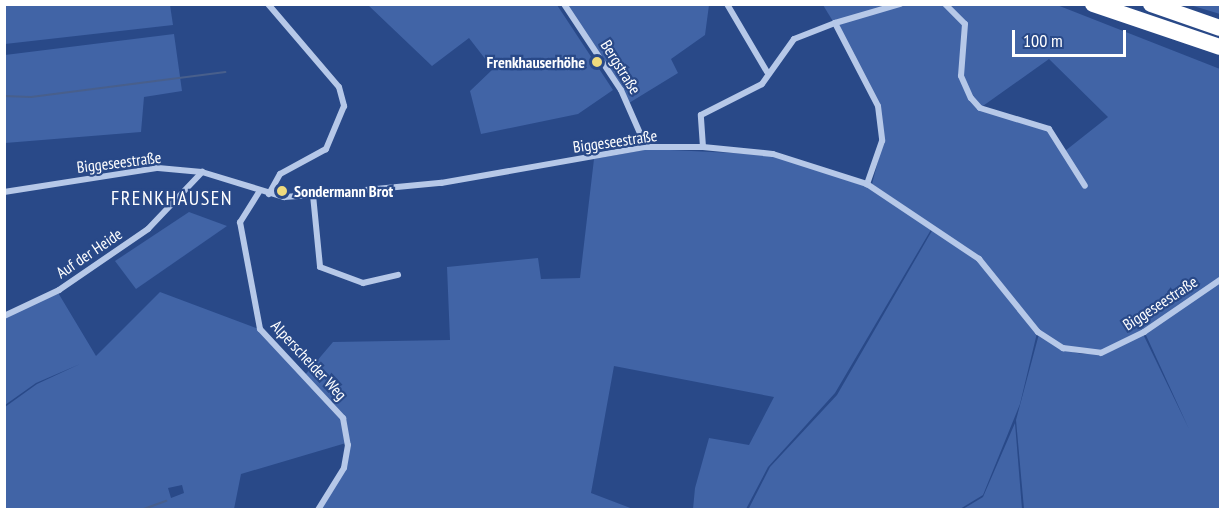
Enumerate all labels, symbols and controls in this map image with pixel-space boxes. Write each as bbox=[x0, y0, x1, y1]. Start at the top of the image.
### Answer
scale bar bbox=[1015, 18, 1129, 56]
text: 100 m bbox=[1023, 29, 1063, 52]
street label: Bergstraße bbox=[597, 36, 645, 98]
place label: Frenkhauserhöhe bbox=[487, 52, 585, 72]
marker: Frenkhauserhöhe bbox=[590, 55, 604, 69]
street label: Biggeseestraße bbox=[572, 126, 658, 156]
street label: Biggeseestraße bbox=[76, 147, 162, 177]
place label: Sondermann Brot bbox=[294, 181, 393, 201]
marker: Sondermann Brot bbox=[275, 184, 289, 198]
district label: FRENKHAUSEN bbox=[111, 186, 233, 210]
street label: Auf der Heide bbox=[52, 224, 126, 282]
street label: Biggeseestraße bbox=[1119, 272, 1201, 334]
street label: Alperscheider Weg bbox=[267, 316, 351, 404]

